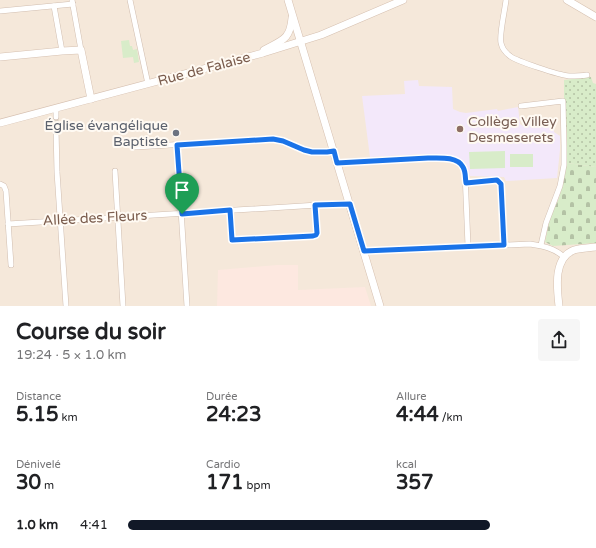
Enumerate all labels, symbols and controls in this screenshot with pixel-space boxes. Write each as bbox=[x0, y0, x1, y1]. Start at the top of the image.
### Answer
street label: Rue de Falaise bbox=[156, 48, 252, 90]
place label: Collège Villey Desmeserets bbox=[468, 113, 557, 146]
place label: Église évangélique Baptiste bbox=[45, 117, 168, 150]
marker: Collège Villey Desmeserets bbox=[455, 124, 465, 134]
marker: Église évangélique Baptiste bbox=[171, 128, 181, 138]
pin bbox=[165, 173, 199, 214]
icon: arrive bbox=[171, 179, 193, 201]
street label: Allée des Fleurs bbox=[42, 207, 148, 229]
text: Course du soir bbox=[16, 319, 166, 345]
button: share bbox=[538, 319, 580, 361]
text: 19:24 · 5 × 1.0 km bbox=[16, 347, 127, 363]
text: Distance bbox=[16, 390, 61, 403]
text: Durée bbox=[206, 390, 237, 403]
text: Allure bbox=[396, 390, 427, 403]
text: 5.15 bbox=[16, 403, 59, 427]
text: 24:23 bbox=[206, 403, 261, 427]
text: 4:44 bbox=[396, 403, 439, 427]
text: km bbox=[59, 411, 78, 424]
text: /km bbox=[439, 411, 463, 424]
text: Dénivelé bbox=[16, 458, 61, 471]
text: Cardio bbox=[206, 458, 240, 471]
text: kcal bbox=[396, 458, 417, 471]
text: 30 bbox=[16, 471, 41, 495]
text: 171 bbox=[206, 471, 244, 495]
text: 357 bbox=[396, 471, 434, 495]
text: m bbox=[41, 479, 54, 492]
text: bpm bbox=[244, 479, 271, 492]
text: 1.0 km bbox=[16, 517, 58, 533]
text: 4:41 bbox=[80, 517, 108, 533]

